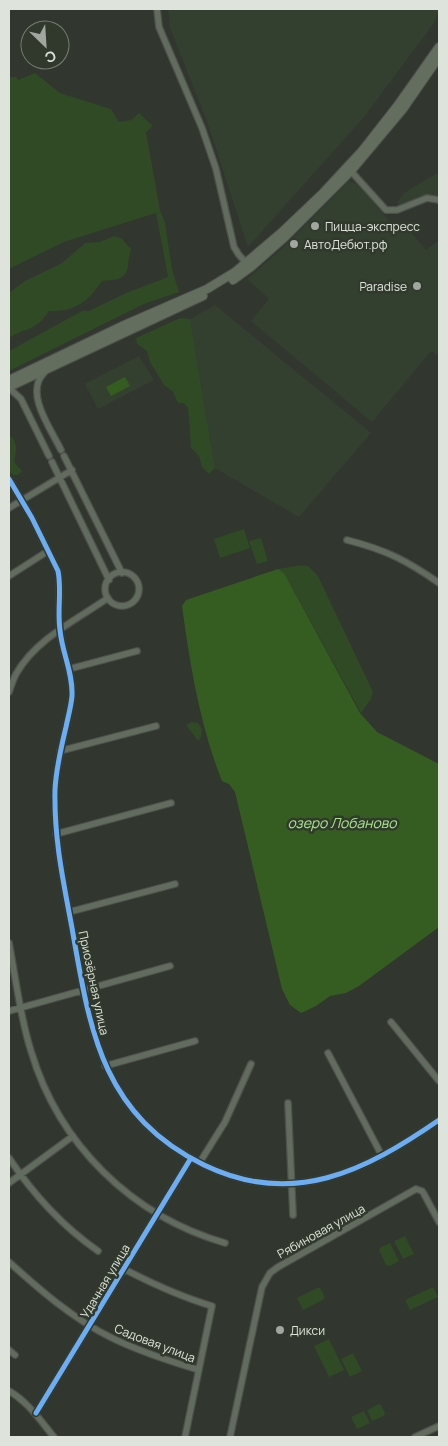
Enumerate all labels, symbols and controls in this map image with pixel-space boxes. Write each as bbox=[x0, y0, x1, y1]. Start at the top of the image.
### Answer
north arrow bbox=[20, 20, 70, 70]
text: С bbox=[42, 46, 59, 68]
place label: Пицца-экспресс bbox=[325, 218, 420, 235]
marker: Пицца-экспресс bbox=[309, 220, 321, 232]
place label: АвтоДебют.рф bbox=[304, 236, 388, 253]
marker: АвтоДебют.рф bbox=[288, 238, 300, 250]
place label: Paradise bbox=[359, 278, 407, 295]
marker: Paradise bbox=[411, 280, 423, 292]
water label: озеро Лобаново bbox=[287, 813, 397, 832]
street label: Приозёрная улица bbox=[75, 929, 113, 1037]
street label: Рябиновая улица bbox=[274, 1200, 368, 1262]
street label: Удачная улица bbox=[76, 1241, 134, 1321]
street label: Садовая улица bbox=[112, 1320, 198, 1366]
place label: Дикси bbox=[290, 1322, 325, 1339]
marker: Дикси bbox=[274, 1324, 286, 1336]

